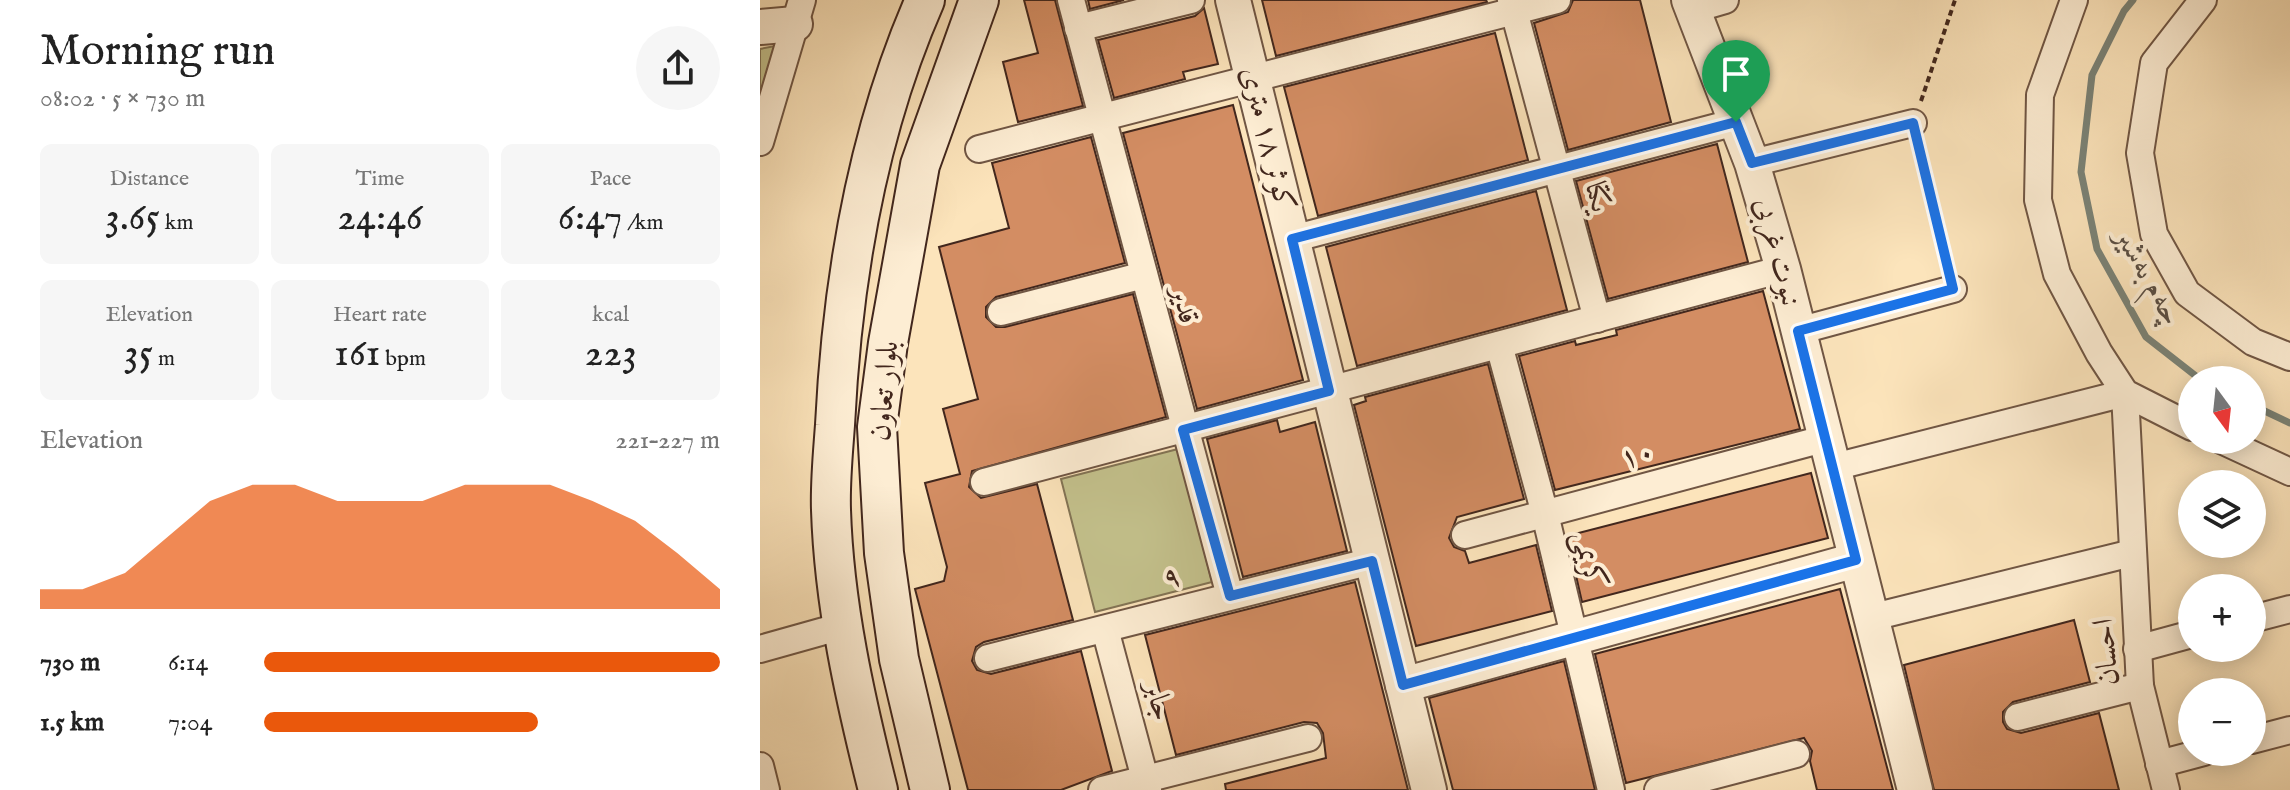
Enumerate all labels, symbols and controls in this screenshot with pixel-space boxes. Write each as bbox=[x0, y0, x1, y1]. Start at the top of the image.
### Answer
text: Morning run bbox=[40, 24, 275, 80]
button: share bbox=[636, 26, 720, 110]
pin bbox=[1702, 40, 1770, 122]
icon: arrive bbox=[1714, 52, 1758, 96]
street label: کوثر ۱۸ متری bbox=[1231, 63, 1303, 215]
text: 08:02 · 5 × 730 m bbox=[40, 82, 205, 115]
text: Distance bbox=[110, 165, 189, 193]
text: Time bbox=[356, 165, 404, 193]
text: Pace bbox=[590, 165, 631, 193]
street label: یکتا bbox=[1575, 177, 1620, 218]
text: 3.65 bbox=[105, 193, 160, 244]
text: 24:46 bbox=[337, 193, 423, 244]
text: 6:47 bbox=[558, 193, 622, 244]
street label: نبوت غربی bbox=[1744, 193, 1810, 311]
text: km bbox=[160, 209, 194, 237]
text: /km bbox=[622, 209, 663, 237]
water label: چەم بەشیر bbox=[2098, 219, 2192, 336]
street label: قدیر bbox=[1160, 279, 1207, 328]
text: Elevation bbox=[106, 301, 193, 329]
text: Heart rate bbox=[333, 301, 427, 329]
text: kcal bbox=[592, 301, 629, 329]
text: 35 bbox=[124, 329, 153, 380]
text: 161 bbox=[334, 329, 381, 380]
text: 223 bbox=[584, 329, 637, 380]
street label: بلوار تعاون bbox=[862, 339, 908, 443]
text: m bbox=[153, 345, 175, 373]
text: bpm bbox=[381, 345, 426, 373]
north arrow bbox=[2178, 366, 2266, 454]
map controls bbox=[2178, 366, 2266, 766]
text: Elevation bbox=[40, 424, 143, 457]
text: 221–227 m bbox=[615, 424, 720, 457]
street label: ۱۰ bbox=[1616, 433, 1660, 479]
button: layers bbox=[2178, 470, 2266, 558]
street label: کریمی bbox=[1563, 527, 1613, 593]
street label: ۹ bbox=[1159, 557, 1185, 599]
button: + bbox=[2178, 574, 2266, 662]
street label: احسان bbox=[2085, 617, 2129, 687]
text: 730 m bbox=[40, 646, 100, 679]
text: 6:14 bbox=[168, 646, 208, 679]
street label: جابر bbox=[1134, 674, 1181, 725]
button: − bbox=[2178, 678, 2266, 766]
text: 1.5 km bbox=[40, 706, 104, 739]
text: 7:04 bbox=[168, 706, 213, 739]

